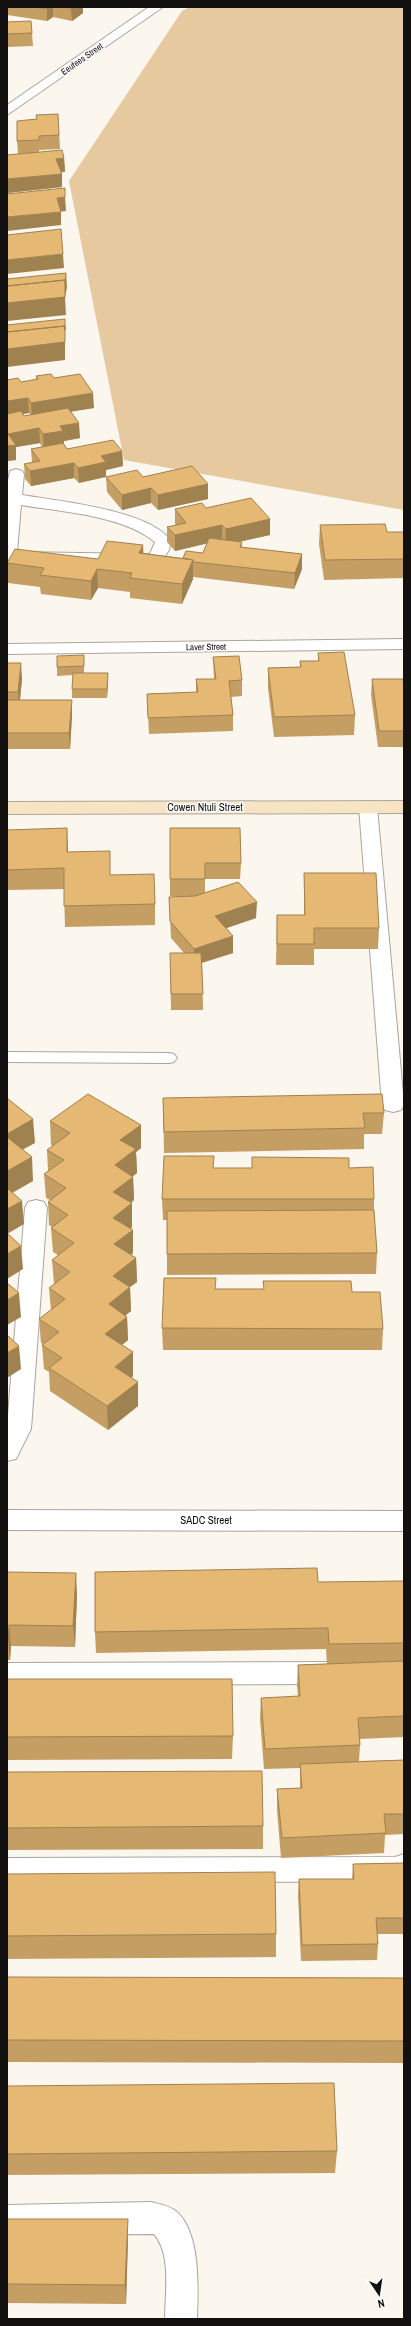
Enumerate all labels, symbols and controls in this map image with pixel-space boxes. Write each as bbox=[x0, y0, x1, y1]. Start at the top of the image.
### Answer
street label: Eeufees Street bbox=[59, 40, 105, 78]
street label: Laver Street bbox=[186, 641, 226, 653]
street label: Cowen Ntuli Street bbox=[167, 800, 243, 814]
street label: SADC Street bbox=[180, 1513, 232, 1527]
north arrow bbox=[359, 2274, 399, 2314]
text: N bbox=[377, 2296, 386, 2311]

